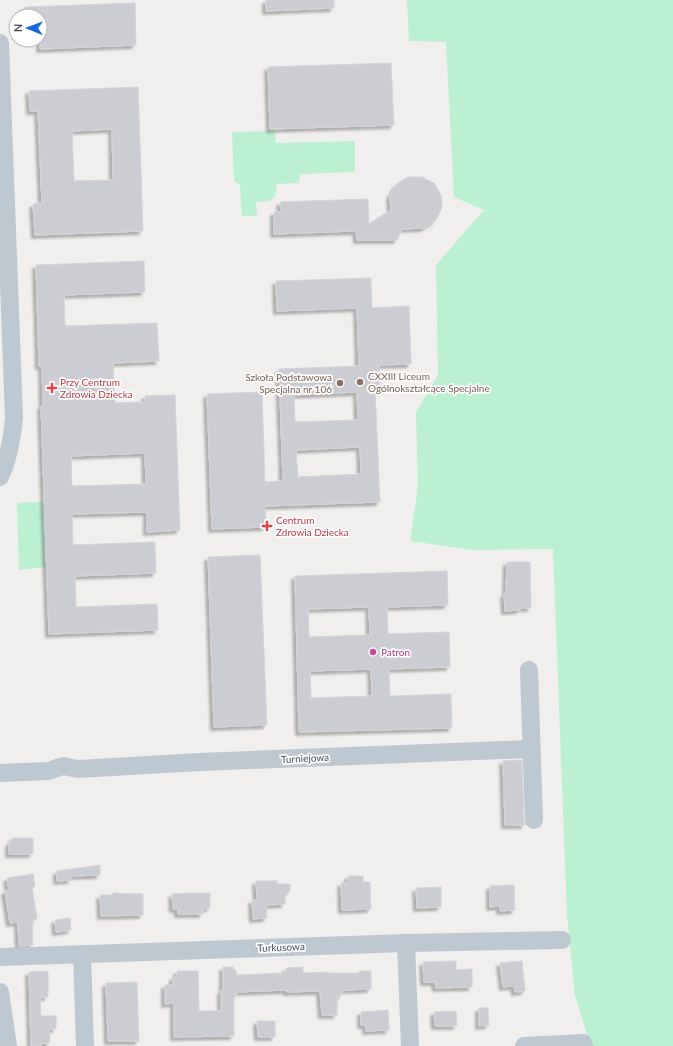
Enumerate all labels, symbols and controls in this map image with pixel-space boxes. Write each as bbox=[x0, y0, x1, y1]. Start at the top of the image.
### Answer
north arrow bbox=[8, 8, 48, 48]
text: N bbox=[11, 23, 24, 32]
place label: CXXIII Liceum Ogólnokształcące Specjalne bbox=[368, 370, 490, 394]
place label: Szkoła Podstawowa Specjalna nr 106 bbox=[245, 371, 332, 395]
place label: Przy Centrum Zdrowia Dziecka bbox=[60, 376, 133, 400]
marker: CXXIII Liceum Ogólnokształcące Specjalne bbox=[355, 377, 365, 387]
marker: Szkoła Podstawowa Specjalna nr 106 bbox=[335, 378, 345, 388]
marker: Przy Centrum Zdrowia Dziecka bbox=[47, 383, 57, 393]
place label: Centrum Zdrowia Dziecka bbox=[276, 514, 349, 538]
marker: Centrum Zdrowia Dziecka bbox=[261, 520, 273, 532]
place label: Patron bbox=[381, 646, 410, 658]
marker: Patron bbox=[368, 647, 378, 657]
street label: Turniejowa bbox=[281, 751, 329, 765]
street label: Turkusowa bbox=[257, 940, 305, 954]

